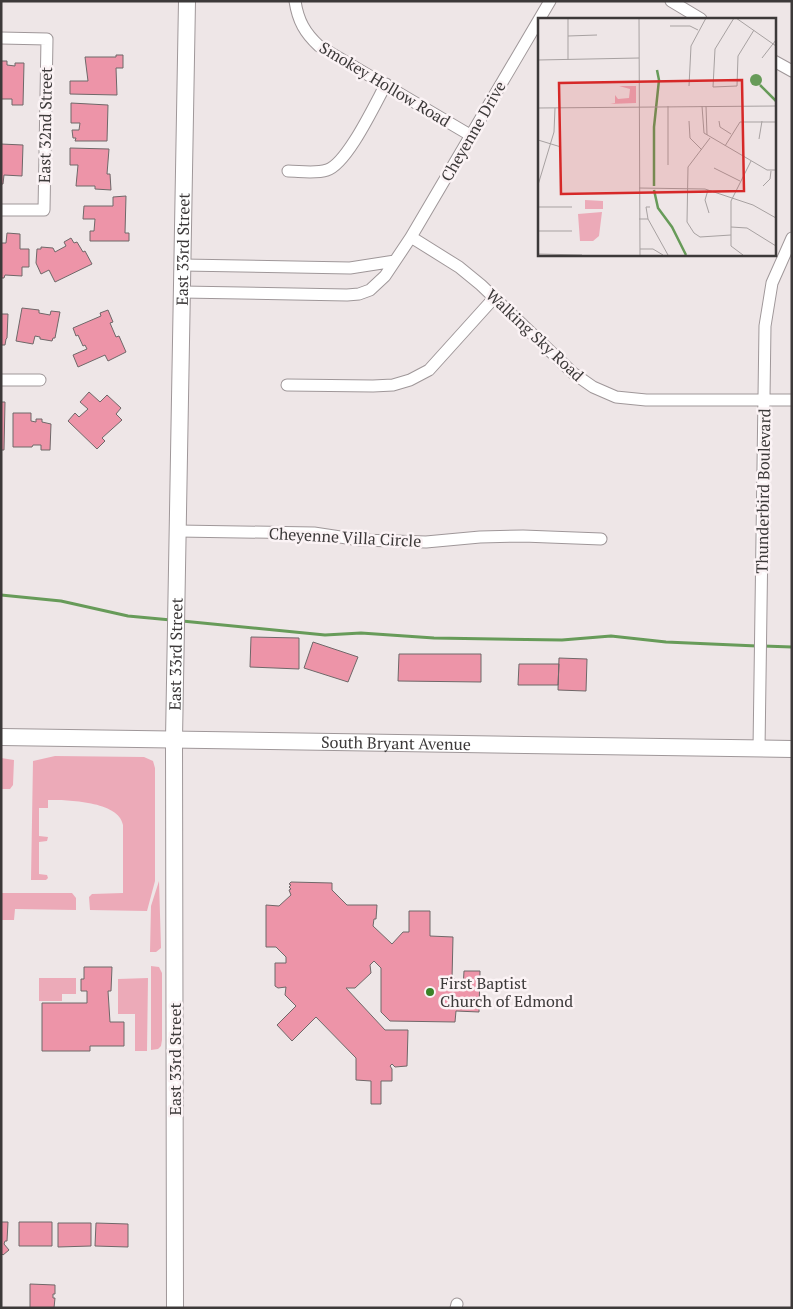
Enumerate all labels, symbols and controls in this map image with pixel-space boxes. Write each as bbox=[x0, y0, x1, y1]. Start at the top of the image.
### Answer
inset map bbox=[538, 18, 776, 255]
street label: Smokey Hollow Road bbox=[315, 36, 455, 132]
street label: East 32nd Street bbox=[33, 67, 57, 183]
street label: Cheyenne Drive bbox=[435, 77, 511, 185]
street label: East 33rd Street bbox=[171, 192, 195, 306]
street label: Walking Sky Road bbox=[481, 284, 589, 386]
street label: Thunderbird Boulevard bbox=[751, 408, 775, 574]
street label: Cheyenne Villa Circle bbox=[268, 522, 422, 552]
street label: East 33rd Street bbox=[164, 597, 187, 711]
street label: South Bryant Avenue bbox=[321, 731, 471, 755]
place label: First Baptist Church of Edmond bbox=[440, 972, 573, 1012]
marker: First Baptist Church of Edmond bbox=[424, 986, 436, 998]
street label: East 33rd Street bbox=[164, 1003, 186, 1115]

